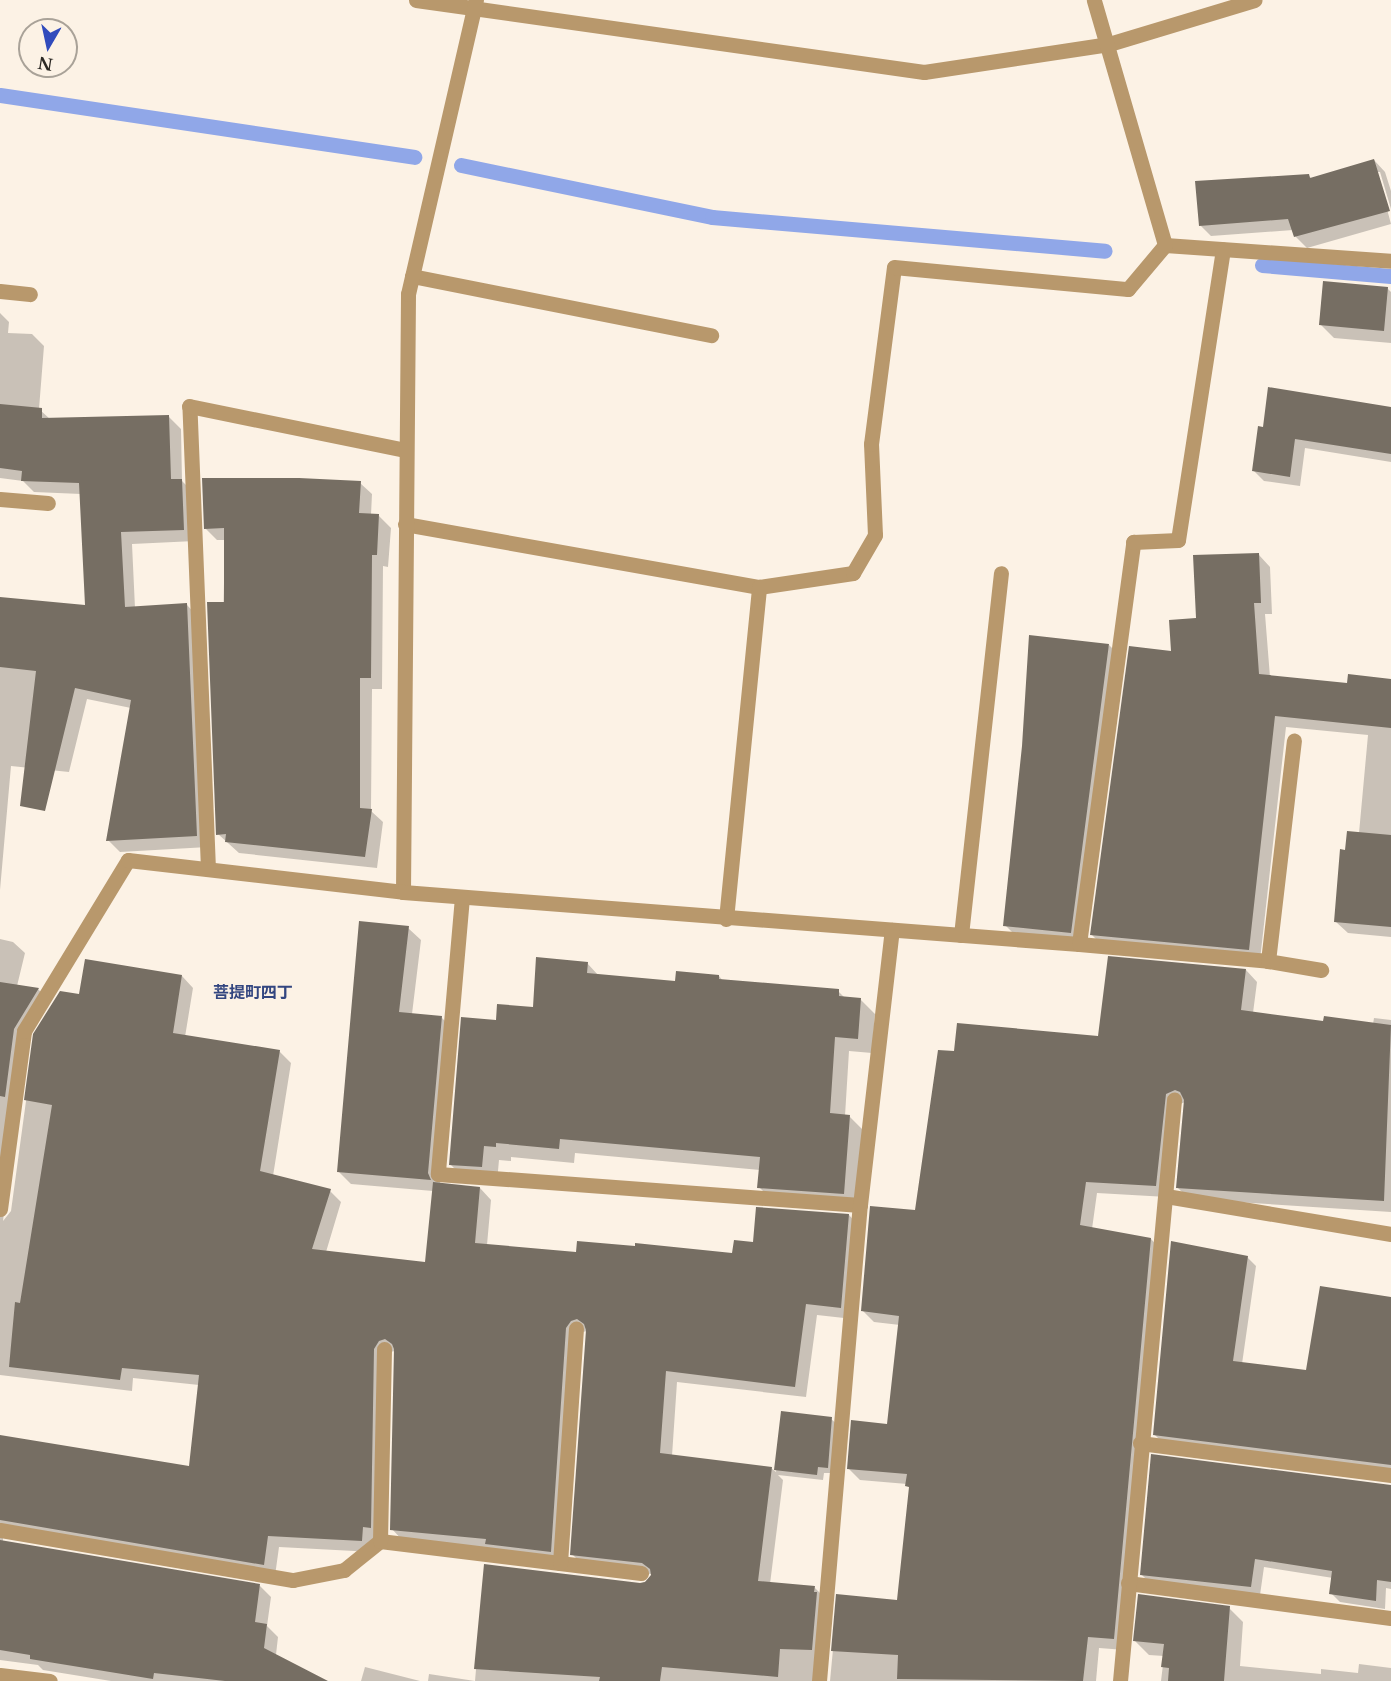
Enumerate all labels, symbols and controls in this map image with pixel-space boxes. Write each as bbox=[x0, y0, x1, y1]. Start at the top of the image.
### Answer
north arrow bbox=[18, 18, 78, 78]
text: N bbox=[37, 53, 54, 75]
district label: 菩提町四丁 bbox=[213, 982, 293, 1002]

